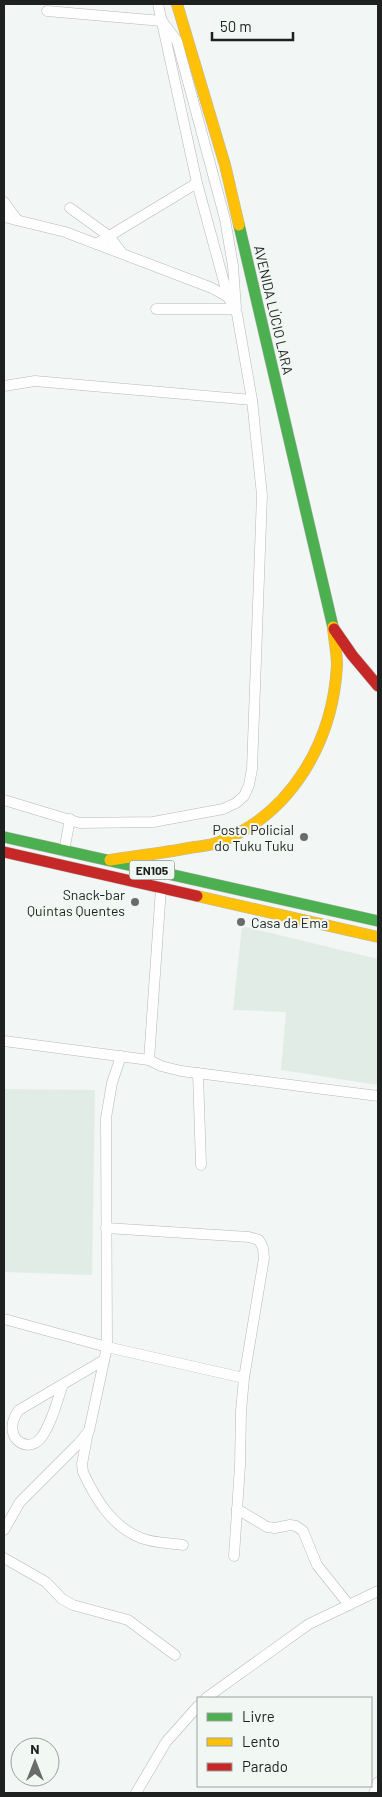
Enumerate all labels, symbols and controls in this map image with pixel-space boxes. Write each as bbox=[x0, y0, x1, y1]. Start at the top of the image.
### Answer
scale bar bbox=[212, 10, 293, 42]
text: 50 m bbox=[220, 17, 252, 35]
street label: AVENIDA LÚCIO LARA bbox=[251, 244, 297, 377]
place label: Posto Policial do Tuku Tuku bbox=[213, 821, 294, 854]
marker: Posto Policial do Tuku Tuku bbox=[298, 831, 310, 843]
road number: EN105 bbox=[130, 860, 174, 880]
place label: Snack-bar Quintas Quentes bbox=[27, 886, 125, 919]
marker: Snack-bar Quintas Quentes bbox=[129, 896, 141, 908]
place label: Casa da Ema bbox=[251, 914, 328, 931]
marker: Casa da Ema bbox=[235, 916, 247, 928]
legend bbox=[197, 1697, 372, 1787]
text: Livre bbox=[242, 1707, 275, 1725]
text: Lento bbox=[242, 1732, 280, 1750]
north arrow bbox=[10, 1737, 60, 1787]
text: N bbox=[30, 1740, 40, 1757]
text: Parado bbox=[242, 1757, 288, 1775]

